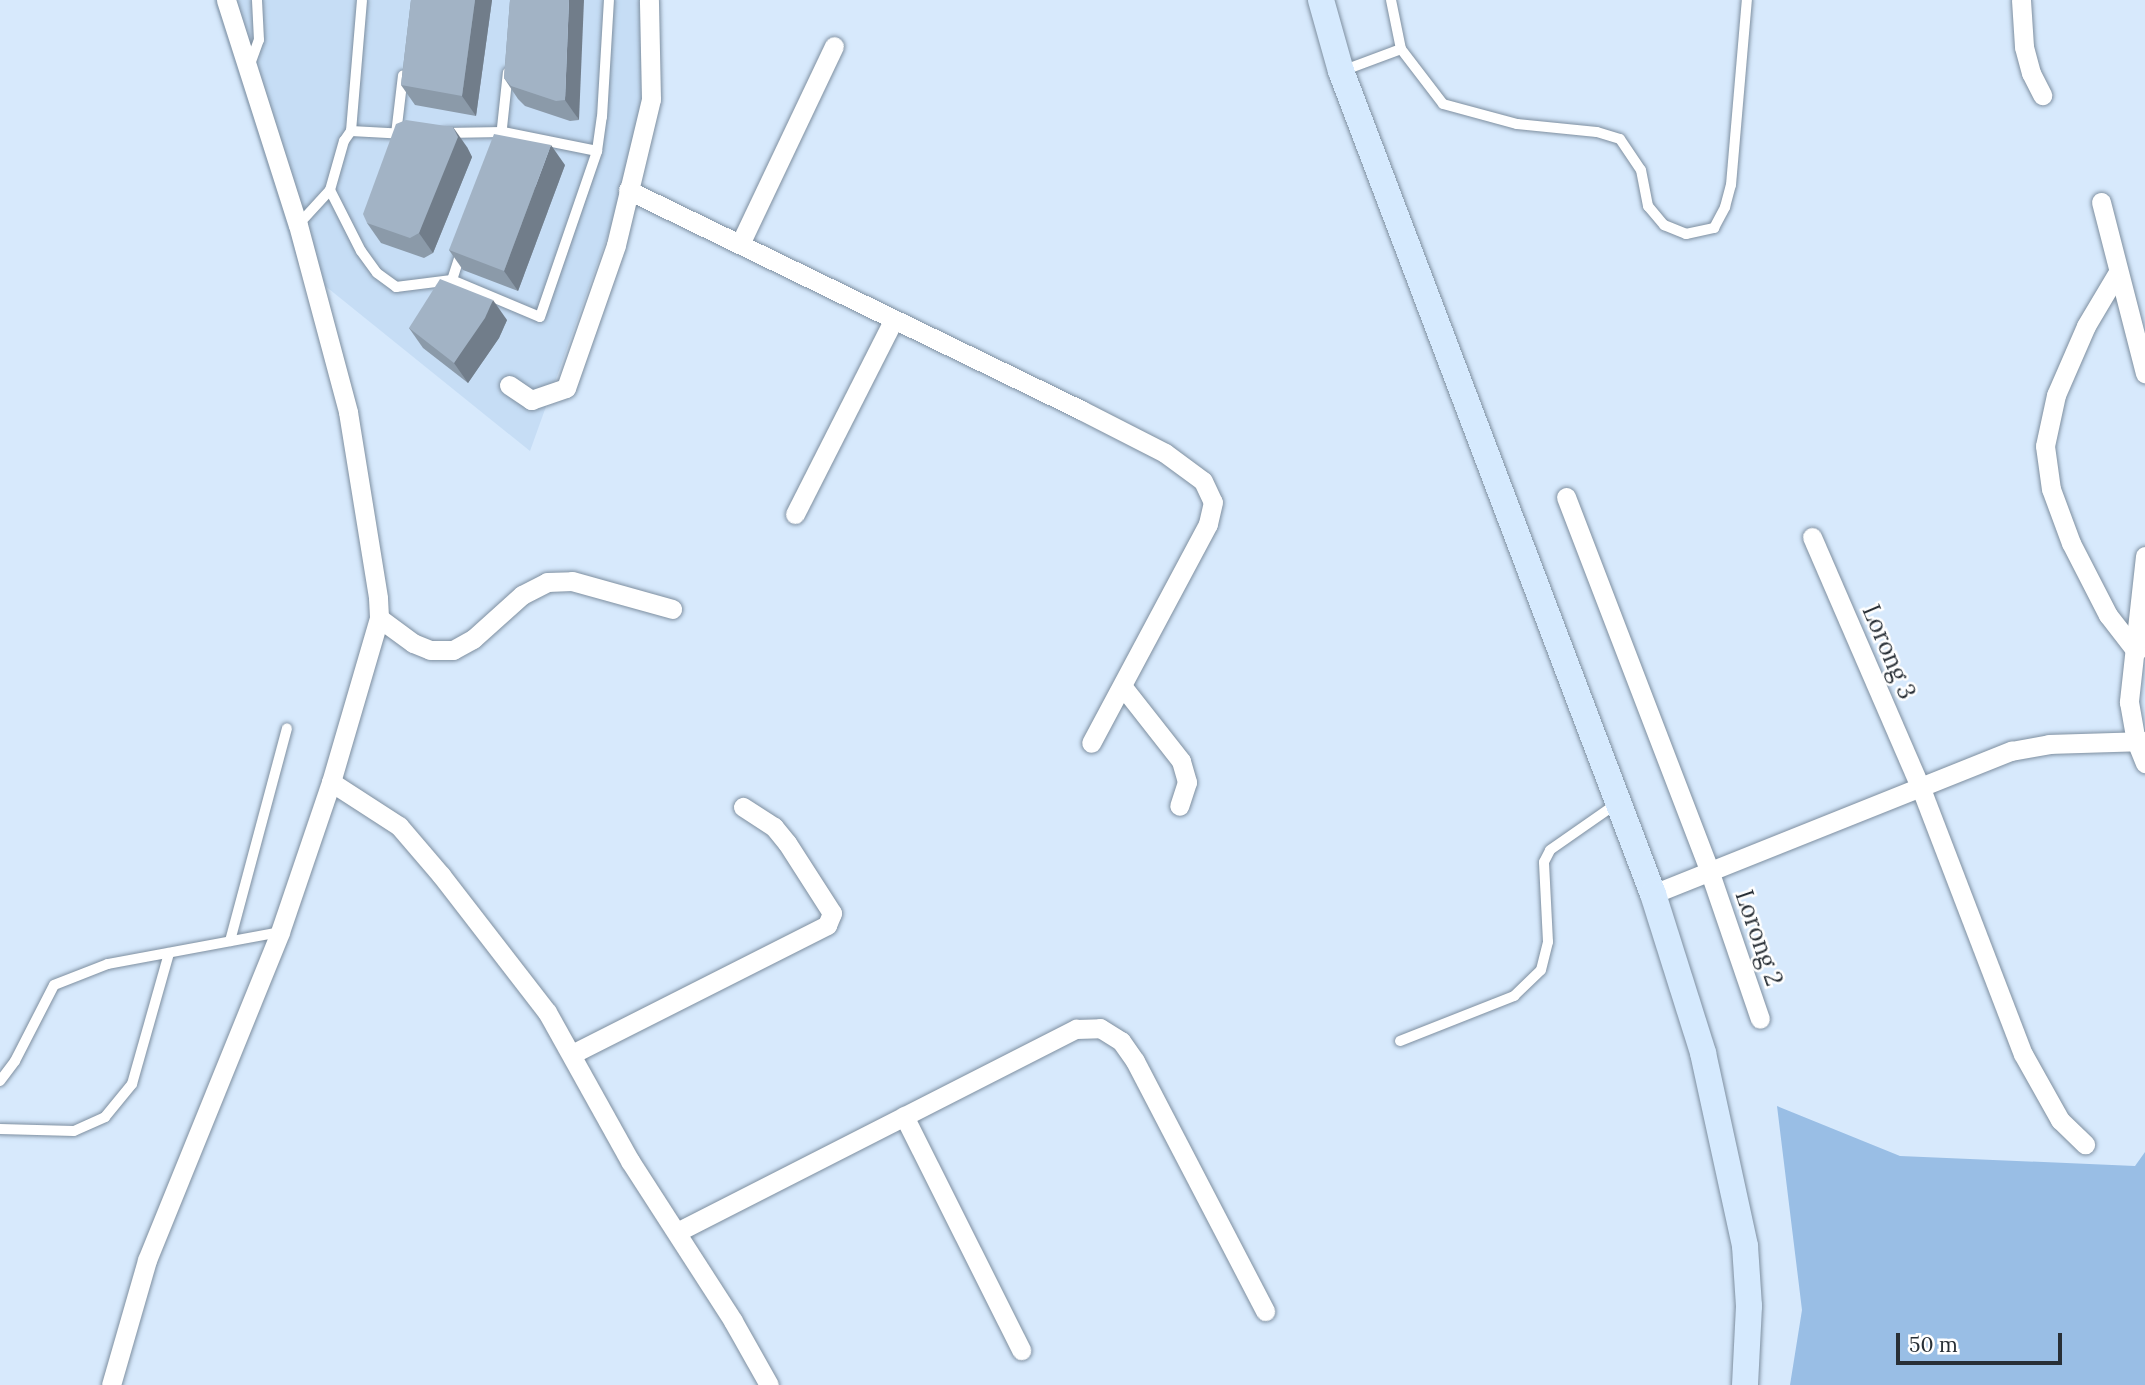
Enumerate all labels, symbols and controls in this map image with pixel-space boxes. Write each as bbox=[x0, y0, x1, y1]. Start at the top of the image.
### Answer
street label: Lorong 3 bbox=[1856, 600, 1922, 704]
street label: Lorong 2 bbox=[1729, 886, 1789, 990]
scale bar bbox=[1900, 1318, 2066, 1362]
text: 50 m bbox=[1909, 1331, 1958, 1358]

